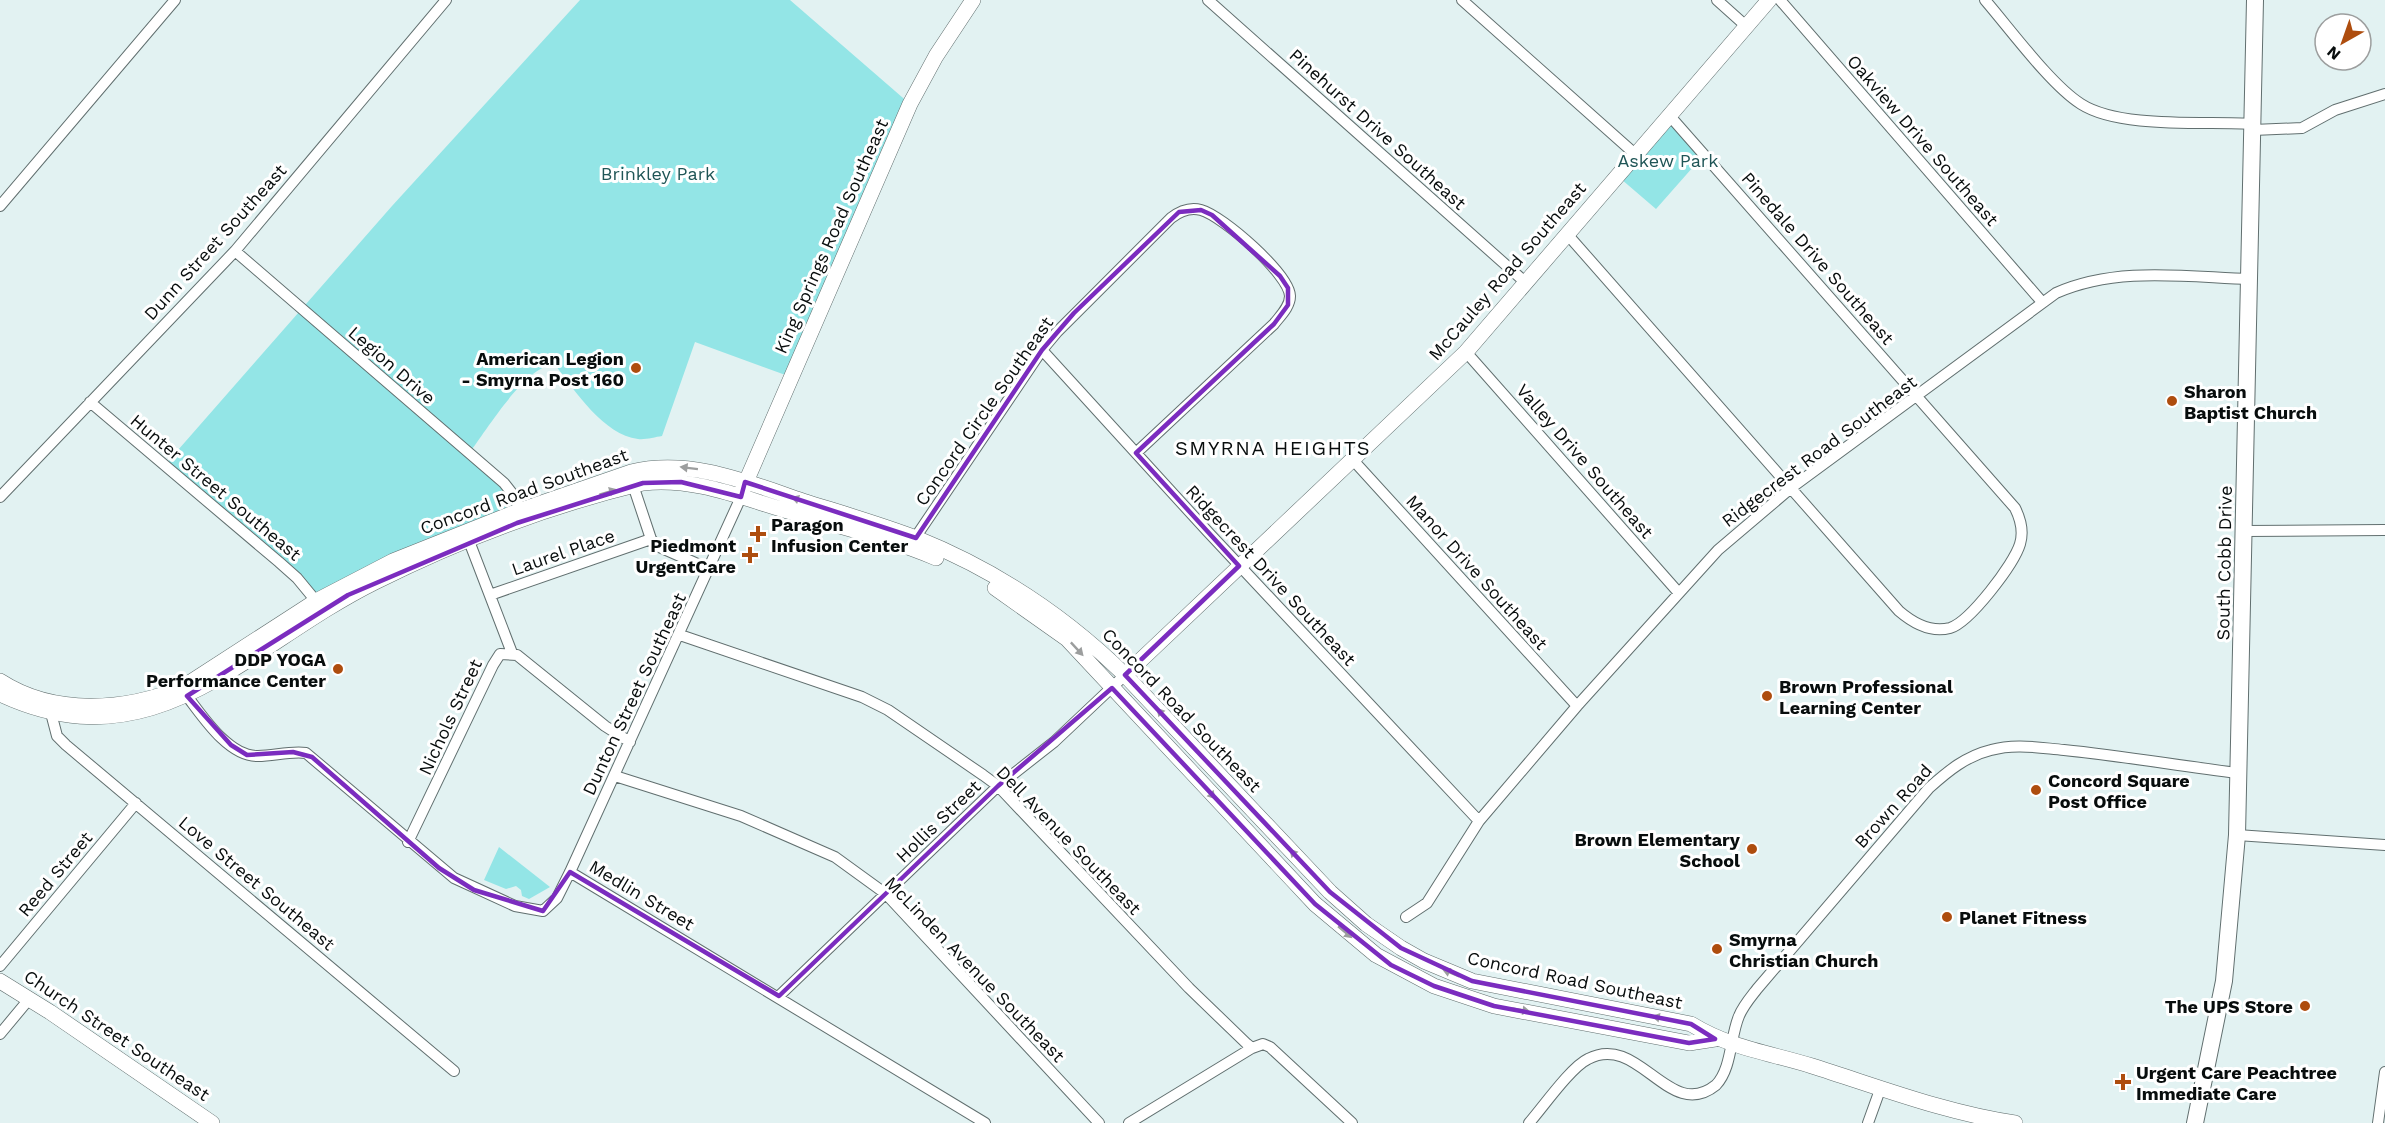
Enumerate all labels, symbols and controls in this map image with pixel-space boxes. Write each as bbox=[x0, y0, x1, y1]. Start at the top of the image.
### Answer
north arrow bbox=[2313, 12, 2373, 72]
text: N bbox=[2323, 42, 2344, 64]
street label: Pinehurst Drive Southeast bbox=[1285, 44, 1471, 214]
street label: Oakview Drive Southeast bbox=[1843, 50, 2003, 230]
street label: King Springs Road Southeast bbox=[770, 115, 893, 357]
park label: Askew Park bbox=[1618, 150, 1718, 171]
street label: Dunn Street Southeast bbox=[139, 159, 291, 324]
park label: Brinkley Park bbox=[601, 163, 715, 184]
street label: Pinedale Drive Southeast bbox=[1737, 168, 1899, 349]
street label: McCauley Road Southeast bbox=[1424, 177, 1590, 364]
street label: Concord Circle Southeast bbox=[911, 312, 1058, 509]
street label: Legion Drive bbox=[344, 322, 440, 408]
place label: American Legion - Smyrna Post 160 bbox=[461, 348, 624, 390]
marker: American Legion - Smyrna Post 160 bbox=[629, 361, 643, 375]
street label: Ridgecrest Road Southeast bbox=[1717, 371, 1921, 531]
street label: Valley Drive Southeast bbox=[1512, 380, 1658, 543]
place label: Sharon Baptist Church bbox=[2184, 381, 2317, 423]
marker: Sharon Baptist Church bbox=[2165, 394, 2179, 408]
street label: Hunter Street Southeast bbox=[126, 409, 306, 565]
district label: SMYRNA HEIGHTS bbox=[1175, 436, 1371, 460]
street label: Concord Road Southeast bbox=[417, 443, 631, 538]
one-way arrow bbox=[679, 464, 698, 473]
street label: Ridgecrest Drive Southeast bbox=[1182, 480, 1361, 670]
street label: South Cobb Drive bbox=[2212, 485, 2236, 641]
one-way arrow bbox=[599, 487, 617, 496]
street label: Manor Drive Southeast bbox=[1402, 490, 1552, 654]
one-way arrow bbox=[791, 494, 809, 504]
place label: Paragon Infusion Center bbox=[771, 514, 908, 556]
street label: Laurel Place bbox=[509, 525, 617, 579]
marker: Paragon Infusion Center bbox=[749, 525, 767, 543]
place label: Piedmont UrgentCare bbox=[635, 535, 736, 577]
marker: Piedmont UrgentCare bbox=[741, 546, 759, 564]
street label: Dunton Street Southeast bbox=[578, 589, 690, 798]
street label: Concord Road Southeast bbox=[1098, 624, 1266, 797]
one-way arrow bbox=[1069, 642, 1083, 656]
place label: DDP YOGA Performance Center bbox=[146, 649, 327, 691]
street label: Nichols Street bbox=[414, 655, 486, 778]
marker: DDP YOGA Performance Center bbox=[331, 662, 345, 676]
place label: Brown Professional Learning Center bbox=[1779, 676, 1953, 718]
marker: Brown Professional Learning Center bbox=[1760, 689, 1774, 703]
one-way arrow bbox=[1156, 708, 1170, 722]
street label: Brown Road bbox=[1850, 760, 1936, 852]
street label: Dell Avenue Southeast bbox=[992, 761, 1146, 919]
place label: Concord Square Post Office bbox=[2048, 770, 2190, 812]
street label: Hollis Street bbox=[891, 775, 985, 867]
marker: Concord Square Post Office bbox=[2029, 783, 2043, 797]
one-way arrow bbox=[1202, 784, 1215, 799]
street label: Love Street Southeast bbox=[175, 812, 340, 955]
street label: Reed Street bbox=[14, 827, 97, 921]
place label: Brown Elementary School bbox=[1575, 829, 1741, 871]
marker: Brown Elementary School bbox=[1745, 842, 1759, 856]
one-way arrow bbox=[1290, 850, 1304, 864]
street label: Medlin Street bbox=[586, 855, 699, 935]
street label: McLinden Avenue Southeast bbox=[881, 872, 1070, 1066]
place label: Planet Fitness bbox=[1959, 907, 2087, 928]
marker: Planet Fitness bbox=[1940, 910, 1954, 924]
one-way arrow bbox=[1337, 925, 1353, 938]
place label: Smyrna Christian Church bbox=[1729, 929, 1878, 971]
marker: Smyrna Christian Church bbox=[1710, 942, 1724, 956]
street label: Concord Road Southeast bbox=[1465, 947, 1685, 1013]
street label: Church Street Southeast bbox=[20, 965, 214, 1105]
one-way arrow bbox=[1441, 968, 1459, 978]
place label: The UPS Store bbox=[2165, 996, 2293, 1017]
marker: The UPS Store bbox=[2298, 999, 2312, 1013]
one-way arrow bbox=[1511, 1006, 1530, 1015]
one-way arrow bbox=[1652, 1012, 1671, 1022]
place label: Urgent Care Peachtree Immediate Care bbox=[2136, 1062, 2337, 1104]
marker: Urgent Care Peachtree Immediate Care bbox=[2114, 1073, 2132, 1091]

